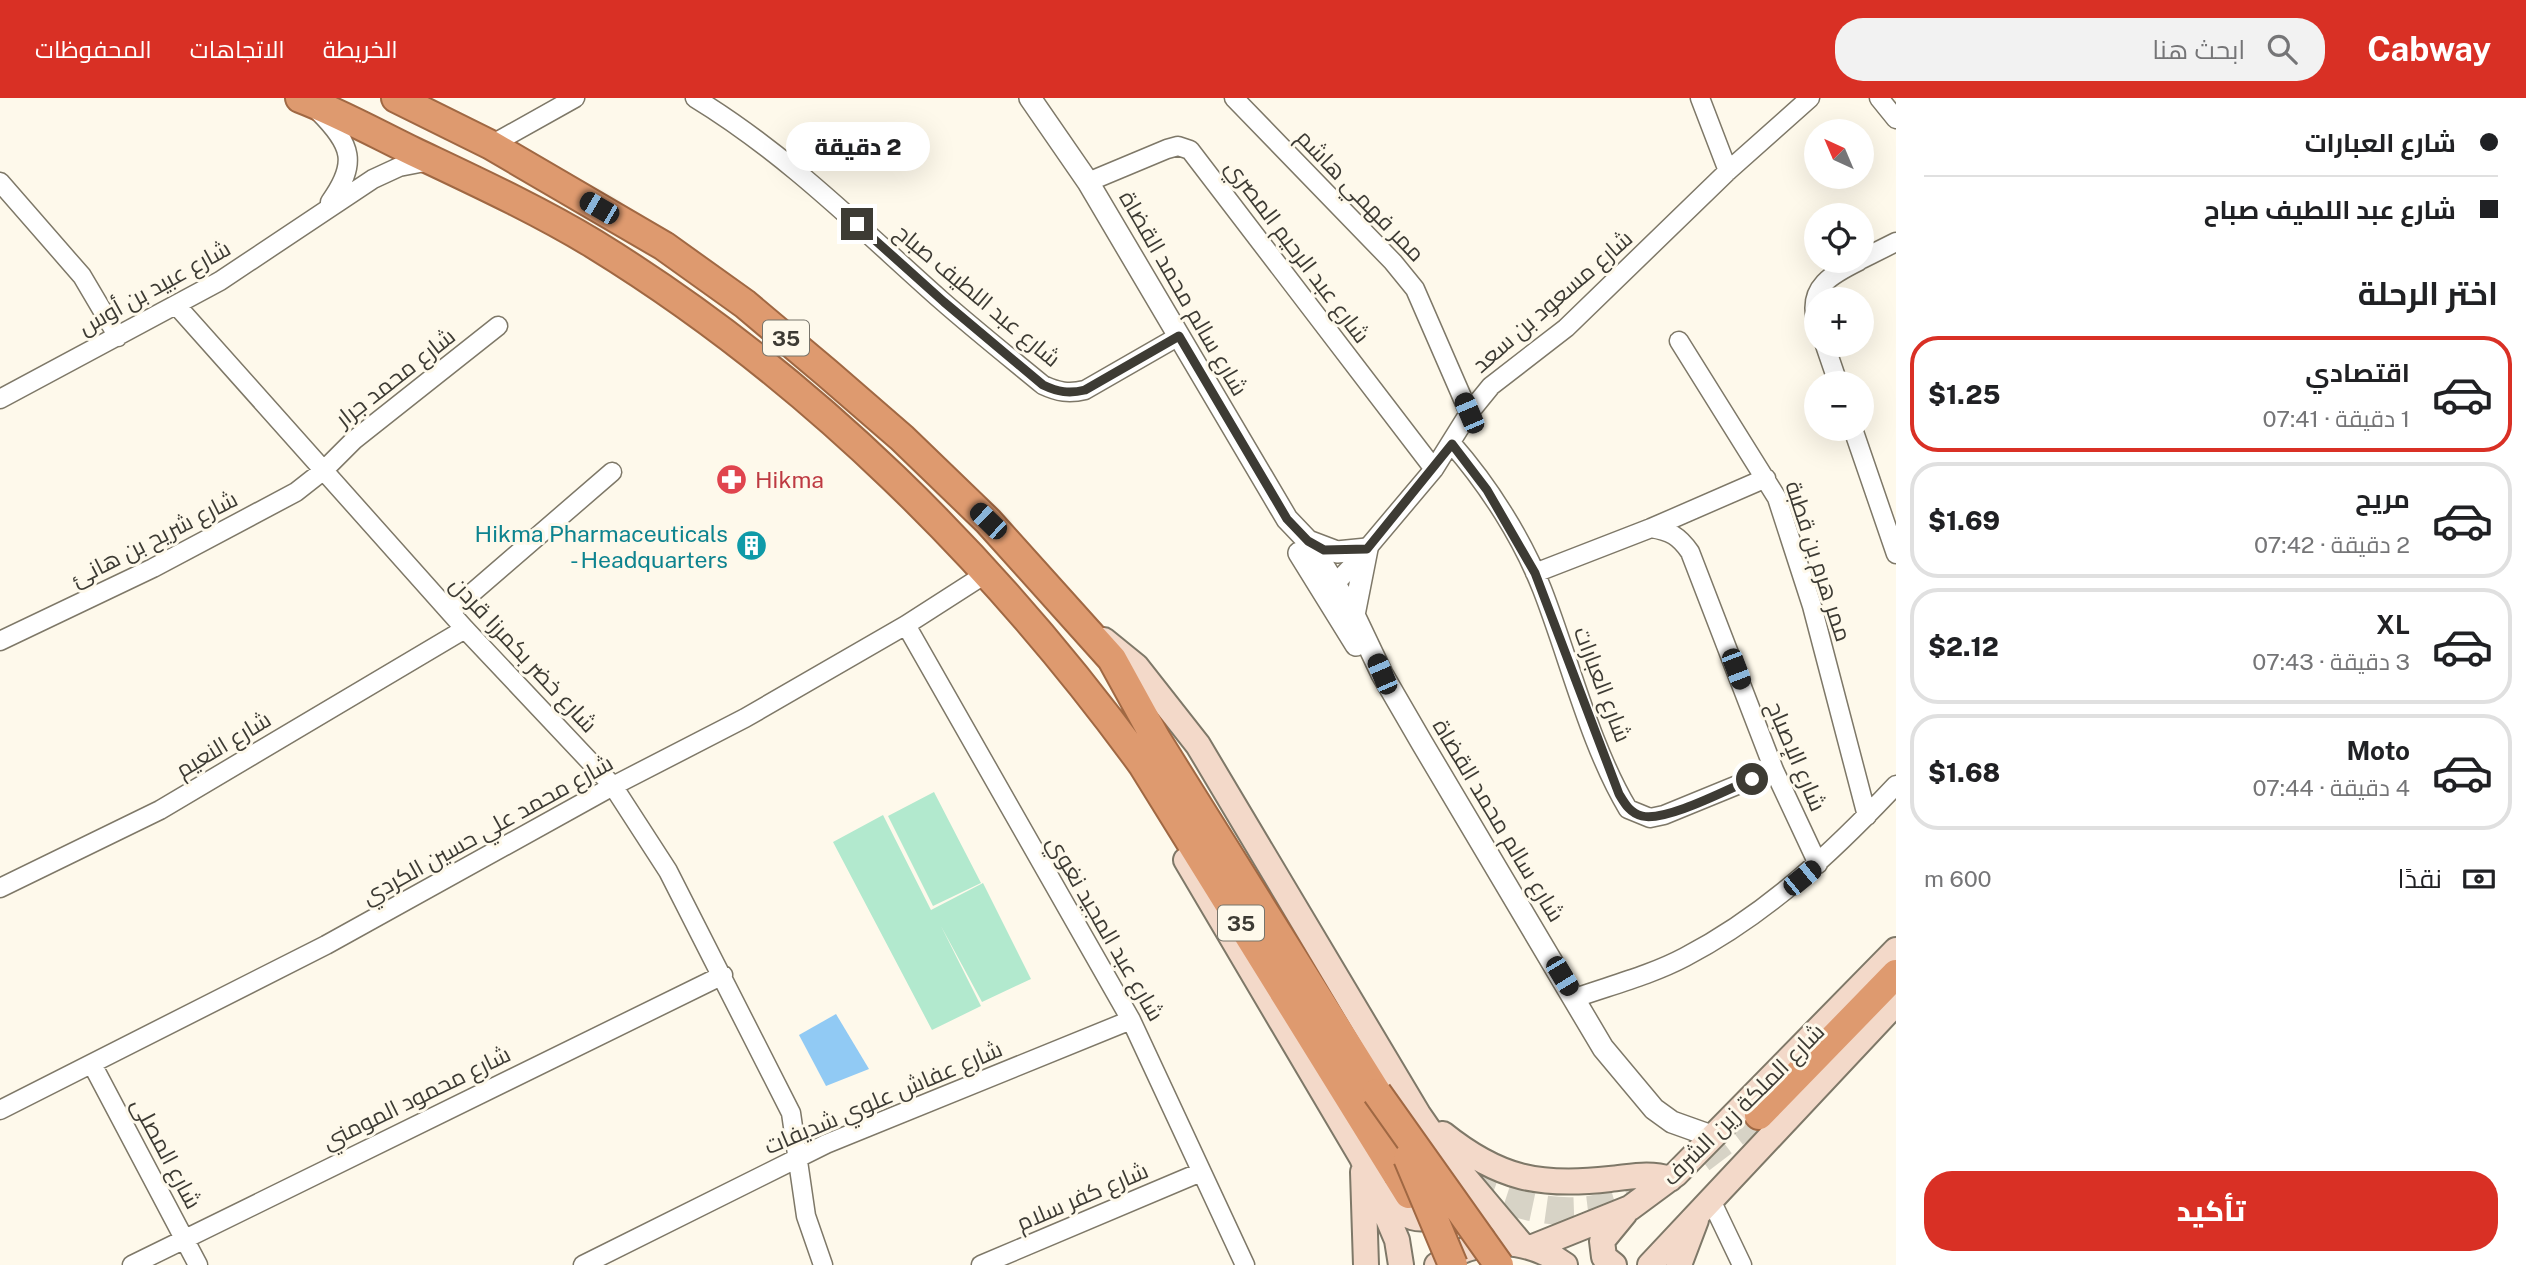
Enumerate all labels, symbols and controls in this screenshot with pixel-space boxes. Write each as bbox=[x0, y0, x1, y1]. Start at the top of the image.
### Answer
search box bbox=[1835, 18, 2325, 81]
icon: search bbox=[2263, 30, 2301, 68]
text: Cabway bbox=[2367, 30, 2491, 68]
text: ابحث هنا bbox=[2152, 34, 2245, 65]
text: المحفوظات bbox=[35, 35, 152, 63]
text: الاتجاهات bbox=[190, 35, 285, 63]
text: الخريطة bbox=[323, 35, 398, 63]
north arrow bbox=[1804, 119, 1874, 189]
map controls bbox=[1804, 119, 1874, 441]
callout: 2 دقيقة bbox=[785, 122, 929, 172]
street label: ممر فهمي هاشم bbox=[1288, 124, 1431, 270]
text: شارع العبارات bbox=[2305, 127, 2456, 158]
text: 2 دقيقة bbox=[815, 133, 901, 160]
street label: شارع عبد الرحيم المصري bbox=[1216, 154, 1376, 351]
street label: شارع سالم محمد القضاة bbox=[1112, 186, 1254, 402]
car bbox=[576, 188, 623, 228]
text: شارع عبد اللطيف صباح bbox=[2204, 194, 2456, 225]
button: locate bbox=[1804, 203, 1874, 273]
route end bbox=[841, 208, 873, 240]
street label: شارع عبد اللطيف صباح bbox=[888, 218, 1066, 374]
street label: شارع مسعود بن سعد bbox=[1467, 224, 1639, 380]
street label: شارع عبيد بن أوس bbox=[73, 233, 236, 343]
text: اختر الرحلة bbox=[2358, 275, 2498, 312]
button: + bbox=[1804, 287, 1874, 357]
road number: 35 bbox=[763, 320, 809, 356]
street label: شارع محمد جرار bbox=[328, 322, 462, 436]
text: اقتصادي bbox=[2305, 357, 2410, 388]
icon: car bbox=[2431, 363, 2494, 426]
button: − bbox=[1804, 371, 1874, 441]
text: $1.25 bbox=[1928, 379, 2000, 410]
car bbox=[1452, 390, 1487, 436]
text: 1 دقيقة · 07:41 bbox=[2263, 405, 2410, 432]
pharmacy icon: Hikma bbox=[715, 462, 749, 496]
place label: Hikma bbox=[755, 466, 824, 493]
street label: ممر هرم بن قطبة bbox=[1777, 477, 1858, 646]
text: مريح bbox=[2355, 483, 2410, 514]
street label: شارع شريح بن هانئ bbox=[66, 484, 243, 594]
icon: car bbox=[2431, 489, 2494, 552]
car bbox=[966, 499, 1011, 543]
text: $1.69 bbox=[1928, 505, 2000, 536]
place label: Hikma Pharmaceuticals - Headquarters bbox=[475, 520, 728, 573]
building icon: Hikma Pharmaceuticals - Headquarters bbox=[734, 529, 768, 563]
text: 2 دقيقة · 07:42 bbox=[2254, 531, 2410, 558]
street label: شارع خضر بكمرزا قردن bbox=[443, 571, 603, 740]
text: XL bbox=[2376, 609, 2410, 640]
icon: car bbox=[2431, 615, 2494, 678]
street label: شارع العبارات bbox=[1566, 623, 1637, 747]
text: $2.12 bbox=[1928, 631, 1999, 662]
car bbox=[1719, 646, 1754, 692]
text: 3 دقيقة · 07:43 bbox=[2252, 648, 2410, 675]
car bbox=[1365, 651, 1400, 697]
street label: شارع الإصباح bbox=[1759, 697, 1832, 816]
street label: شارع النعيم bbox=[171, 705, 277, 785]
street label: شارع سالم محمد القضاة bbox=[1425, 714, 1570, 928]
text: Moto bbox=[2347, 735, 2410, 766]
icon: car bbox=[2431, 741, 2494, 804]
street label: شارع محمد علي حسين الكردي bbox=[357, 749, 620, 914]
text: $1.68 bbox=[1928, 757, 2000, 788]
route start bbox=[1736, 763, 1768, 795]
text: 4 دقيقة · 07:44 bbox=[2252, 774, 2410, 801]
street label: شارع عبد المجيد نغوي bbox=[1038, 830, 1170, 1028]
car bbox=[1780, 857, 1825, 899]
icon: cash bbox=[2460, 860, 2498, 898]
text: نقدًا bbox=[2398, 863, 2442, 894]
text: 600 m bbox=[1924, 865, 1992, 892]
road number: 35 bbox=[1218, 906, 1264, 940]
car bbox=[1543, 953, 1582, 999]
street label: شارع الملكة زين الشرف bbox=[1657, 1018, 1832, 1193]
street label: شارع عفاش علوي شديفات bbox=[760, 1035, 1008, 1164]
street label: شارع محمود المومني bbox=[318, 1040, 517, 1159]
street label: شارع المصلى bbox=[124, 1093, 208, 1215]
street label: شارع كفر سلام bbox=[1012, 1156, 1153, 1239]
button: تأكيد bbox=[1924, 1171, 2498, 1251]

